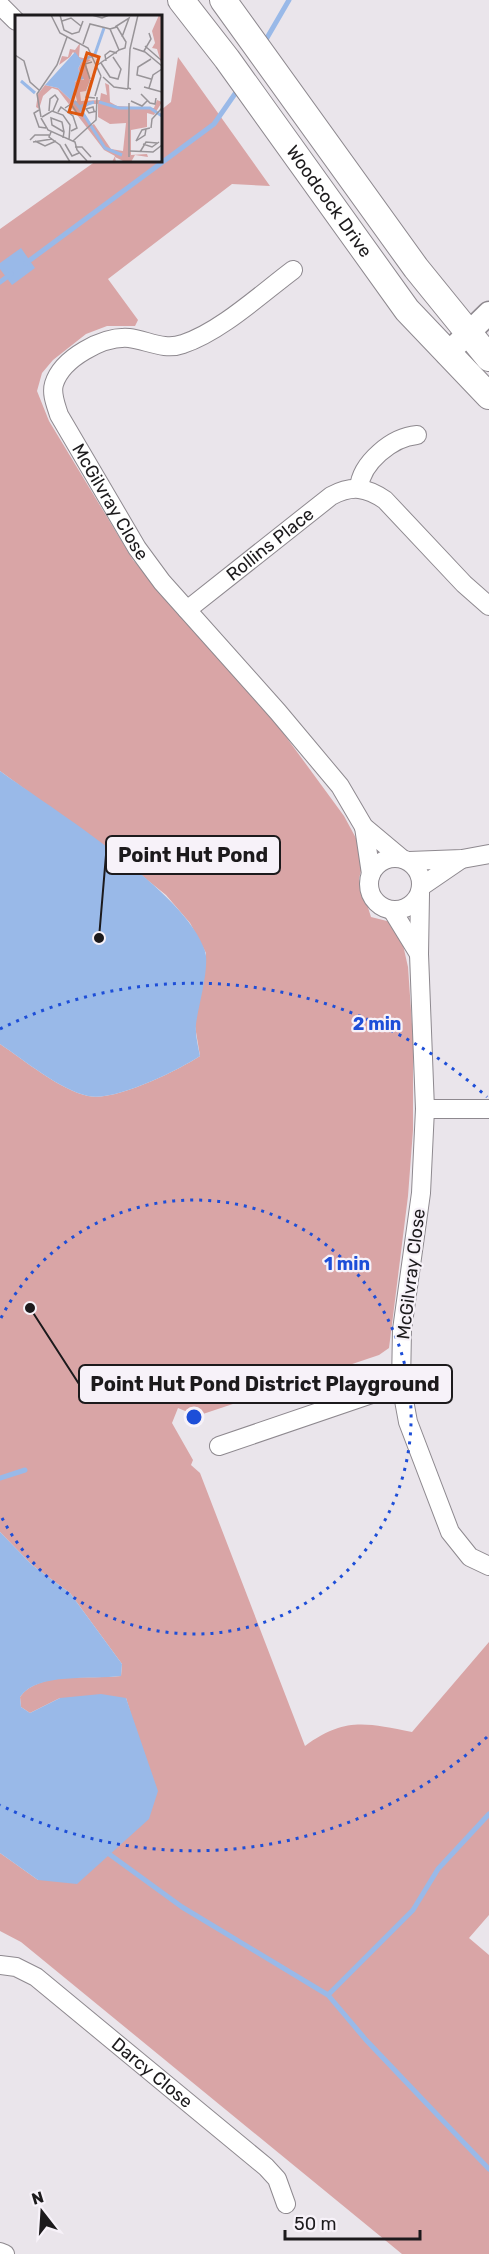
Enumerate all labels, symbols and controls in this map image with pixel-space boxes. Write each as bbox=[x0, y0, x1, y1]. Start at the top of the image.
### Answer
inset map bbox=[15, 15, 162, 162]
street label: Woodcock Drive bbox=[282, 141, 377, 262]
street label: McGilvray Close bbox=[67, 440, 153, 565]
street label: Rollins Place bbox=[222, 503, 318, 586]
callout: Point Hut Pond bbox=[106, 836, 280, 874]
text: Point Hut Pond bbox=[118, 843, 268, 867]
text: 2 min bbox=[353, 1013, 401, 1035]
street label: McGilvray Close bbox=[392, 1207, 430, 1341]
text: 1 min bbox=[324, 1253, 370, 1275]
callout: Point Hut Pond District Playground bbox=[79, 1365, 452, 1403]
text: Point Hut Pond District Playground bbox=[90, 1372, 440, 1396]
centre of rings bbox=[184, 1407, 204, 1427]
street label: Darcy Close bbox=[107, 2033, 197, 2113]
north arrow bbox=[12, 2182, 72, 2242]
text: N bbox=[29, 2187, 46, 2209]
scale bar bbox=[285, 2203, 420, 2241]
text: 50 m bbox=[294, 2213, 337, 2235]

